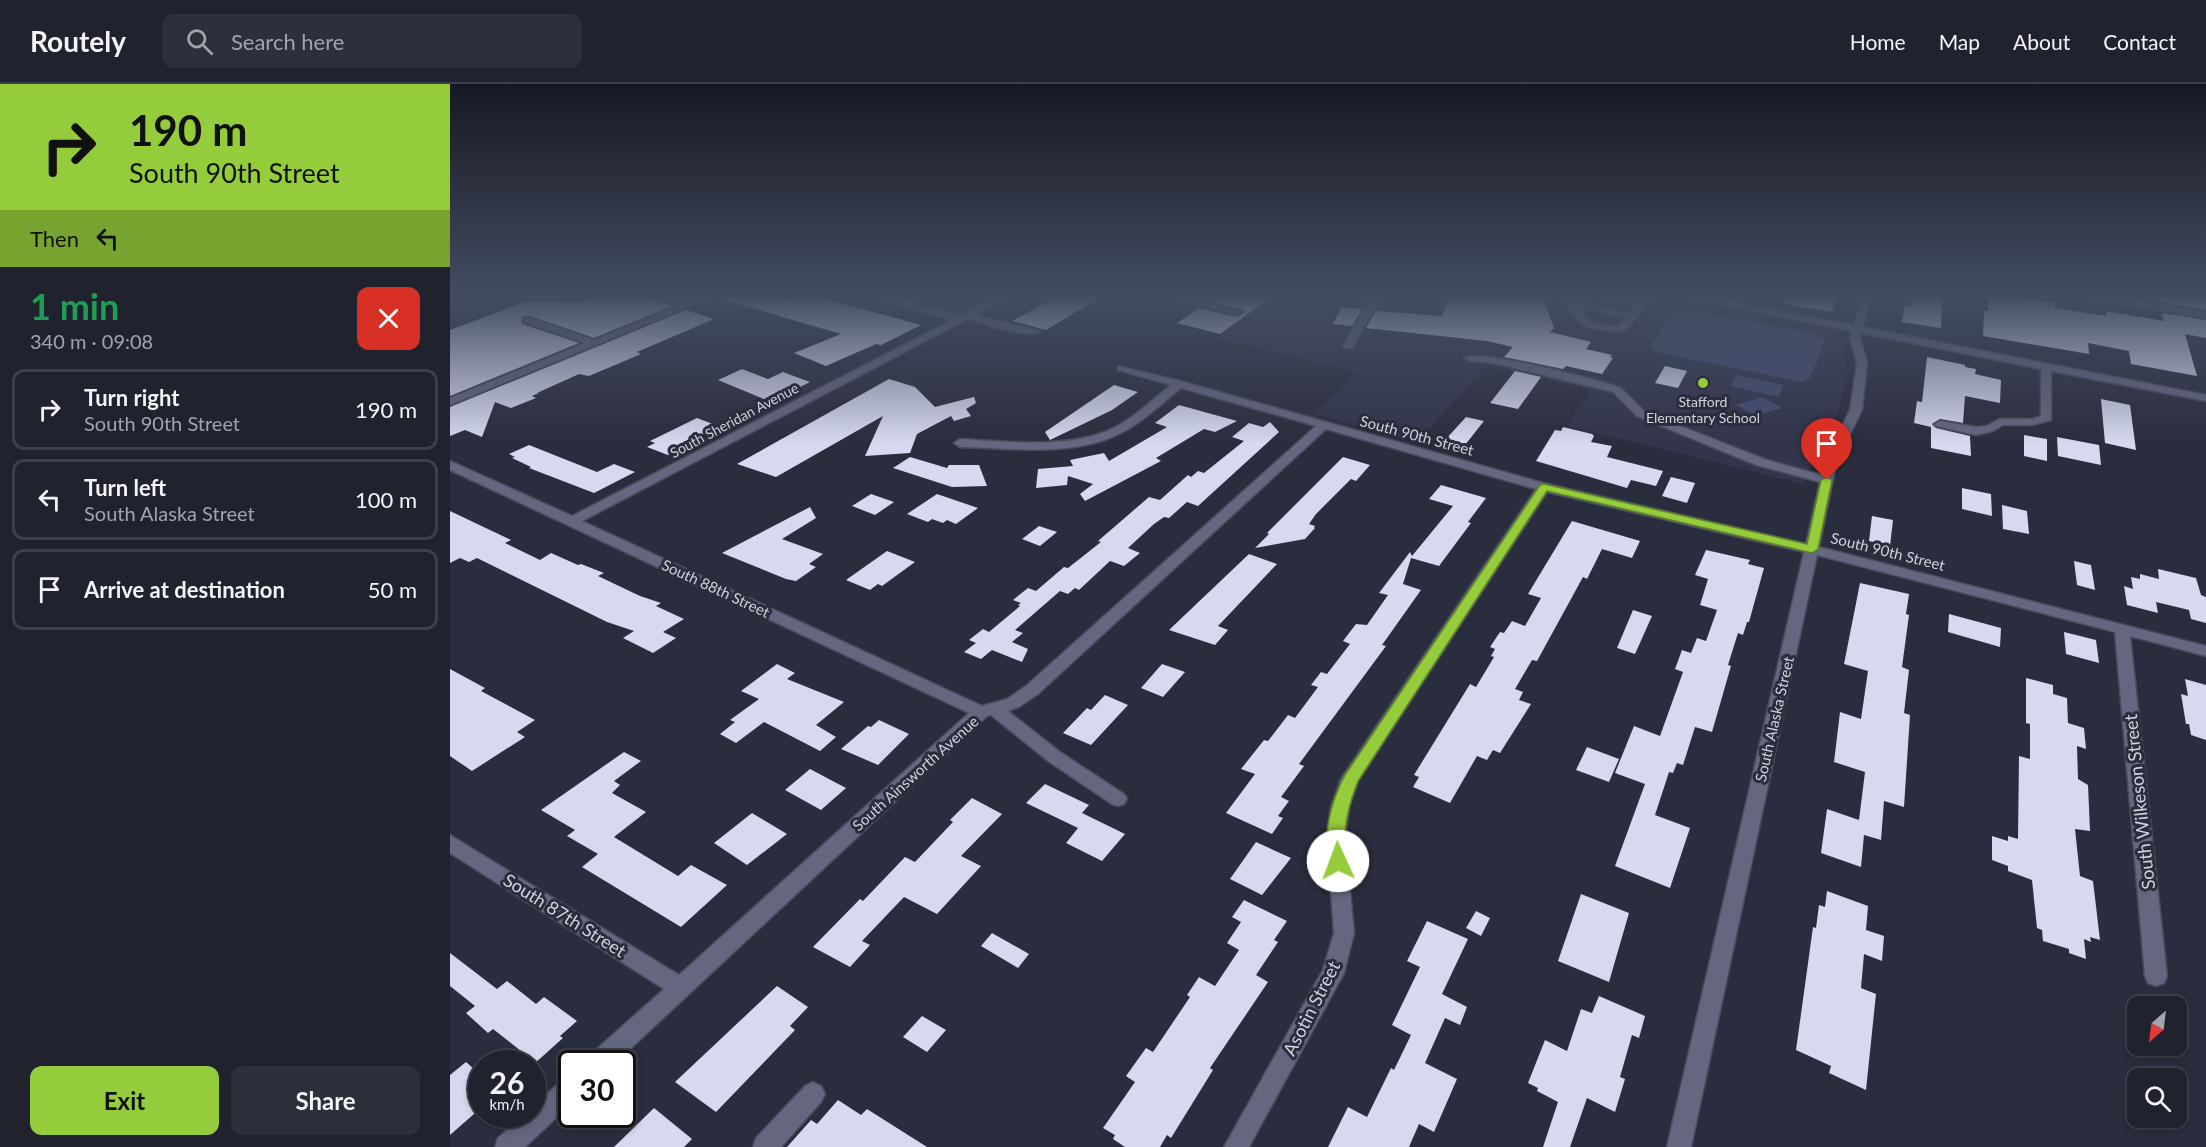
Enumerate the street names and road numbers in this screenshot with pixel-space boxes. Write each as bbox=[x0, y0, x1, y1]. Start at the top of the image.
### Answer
street label: South Sheridan Avenue bbox=[667, 379, 801, 461]
street label: South 90th Street bbox=[1358, 411, 1476, 459]
street label: South 90th Street bbox=[1829, 528, 1948, 574]
street label: South 88th Street bbox=[659, 555, 773, 621]
street label: South Alaska Street bbox=[1751, 654, 1797, 783]
street label: South Ainsworth Avenue bbox=[848, 712, 982, 834]
street label: South Wilkeson Street bbox=[2119, 713, 2159, 891]
street label: South 87th Street bbox=[500, 868, 631, 962]
street label: Asotin Street bbox=[1278, 957, 1344, 1059]

